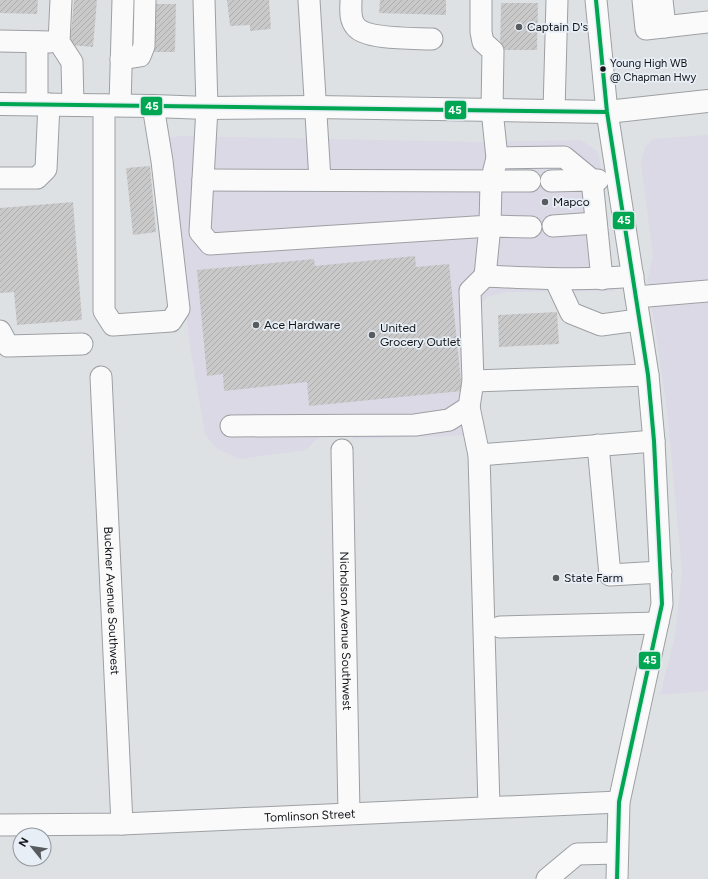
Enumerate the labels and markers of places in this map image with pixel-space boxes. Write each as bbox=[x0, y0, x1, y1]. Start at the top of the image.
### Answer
place label: Captain D's bbox=[527, 20, 589, 34]
marker: Captain D's bbox=[514, 22, 524, 32]
place label: Young High WB @ Chapman Hwy bbox=[610, 57, 696, 84]
marker: Young High WB @ Chapman Hwy bbox=[598, 64, 608, 74]
place label: Mapco bbox=[553, 195, 590, 209]
marker: Mapco bbox=[540, 197, 550, 207]
place label: Ace Hardware bbox=[264, 318, 341, 332]
marker: Ace Hardware bbox=[251, 320, 261, 330]
place label: United Grocery Outlet bbox=[380, 321, 461, 349]
marker: United Grocery Outlet bbox=[367, 330, 377, 340]
place label: State Farm bbox=[564, 571, 623, 585]
marker: State Farm bbox=[551, 573, 561, 583]

